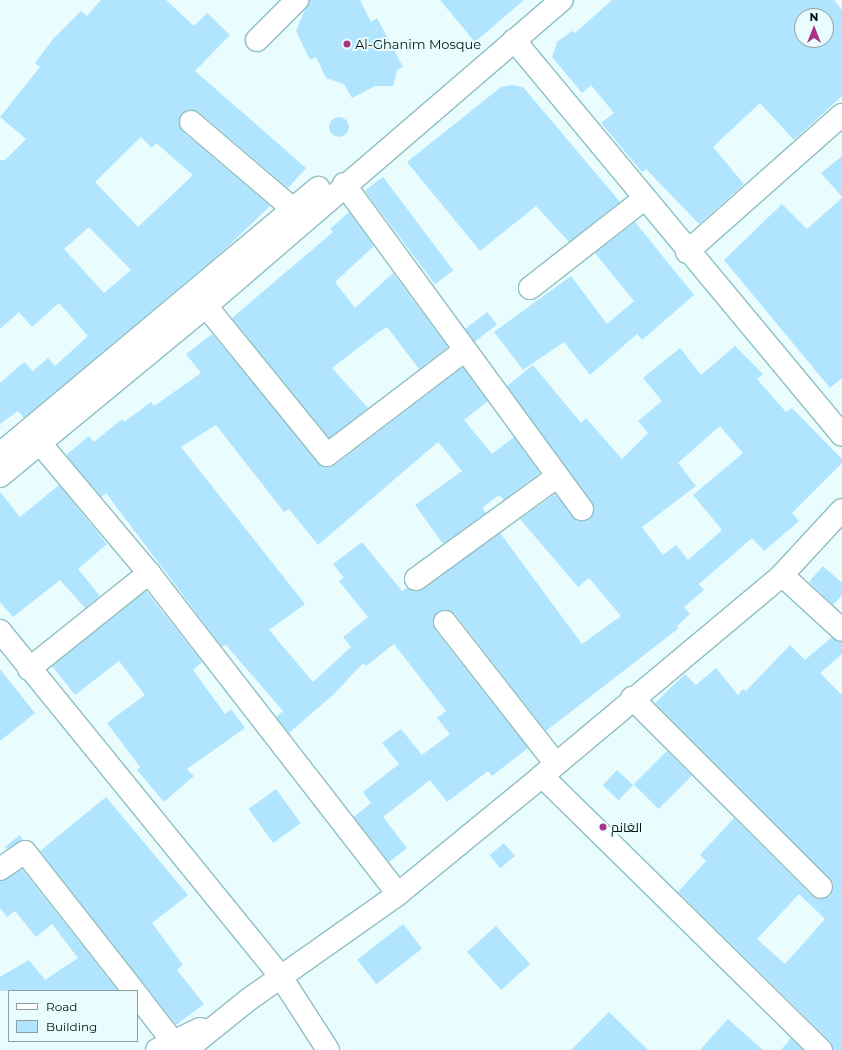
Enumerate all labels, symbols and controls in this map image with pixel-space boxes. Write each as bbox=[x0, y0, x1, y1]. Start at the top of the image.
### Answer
north arrow bbox=[794, 8, 834, 48]
text: N bbox=[810, 10, 818, 24]
place label: Al-Ghanim Mosque bbox=[355, 36, 481, 52]
marker: Al-Ghanim Mosque bbox=[342, 39, 352, 49]
place label: الغانم bbox=[611, 819, 642, 835]
marker: الغانم bbox=[598, 822, 608, 832]
legend bbox=[8, 990, 138, 1042]
text: Road bbox=[46, 999, 77, 1014]
text: Building bbox=[46, 1019, 97, 1034]

